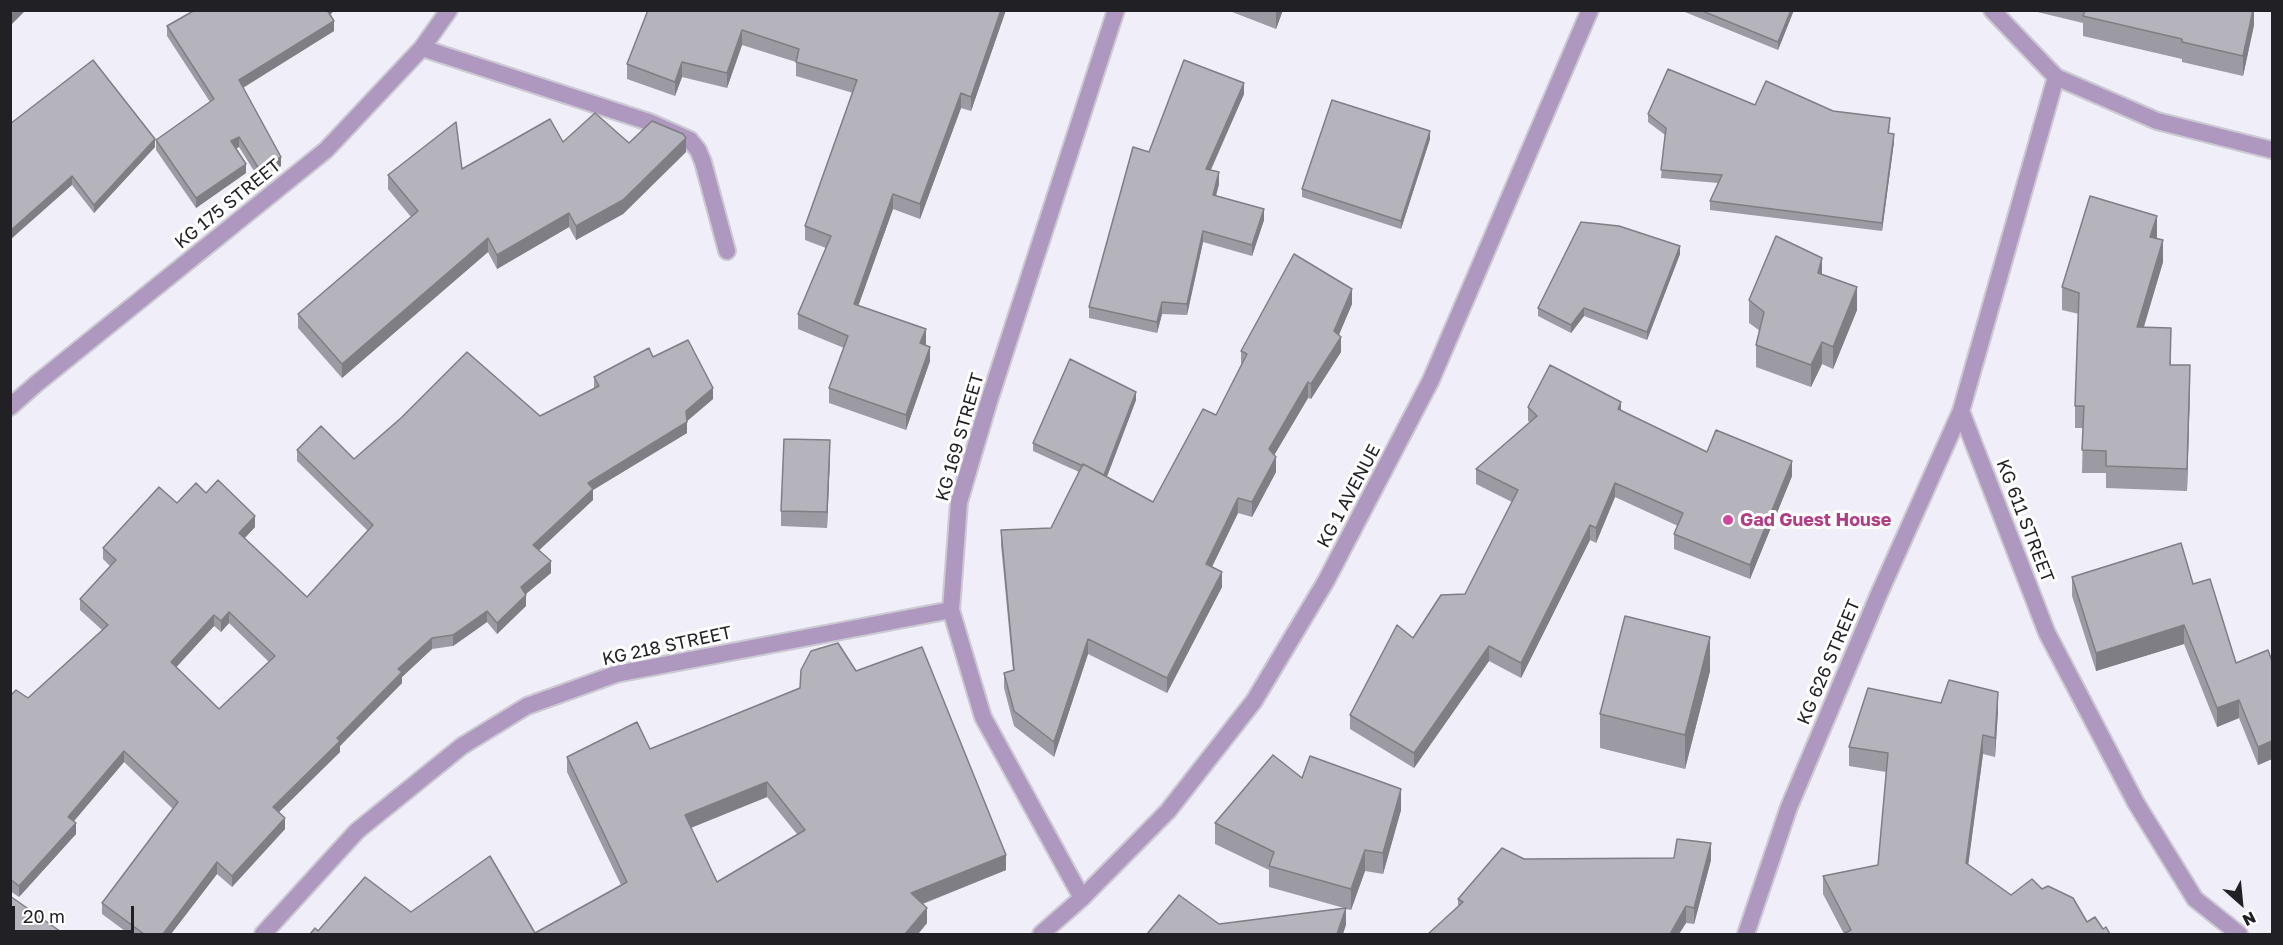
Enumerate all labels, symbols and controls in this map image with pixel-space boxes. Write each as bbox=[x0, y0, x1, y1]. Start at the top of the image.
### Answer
street label: KG 175 STREET bbox=[170, 155, 286, 253]
street label: KG 169 STREET bbox=[931, 370, 989, 504]
street label: KG 1 AVENUE bbox=[1313, 441, 1385, 551]
street label: KG 611 STREET bbox=[1992, 456, 2058, 586]
place label: Gad Guest House bbox=[1740, 509, 1891, 531]
marker: Gad Guest House bbox=[1721, 513, 1735, 527]
street label: KG 626 STREET bbox=[1793, 596, 1865, 728]
street label: KG 218 STREET bbox=[600, 622, 734, 670]
north arrow bbox=[2211, 873, 2271, 933]
scale bar bbox=[15, 894, 136, 932]
text: 20 m bbox=[23, 905, 65, 927]
text: N bbox=[2239, 907, 2259, 931]

